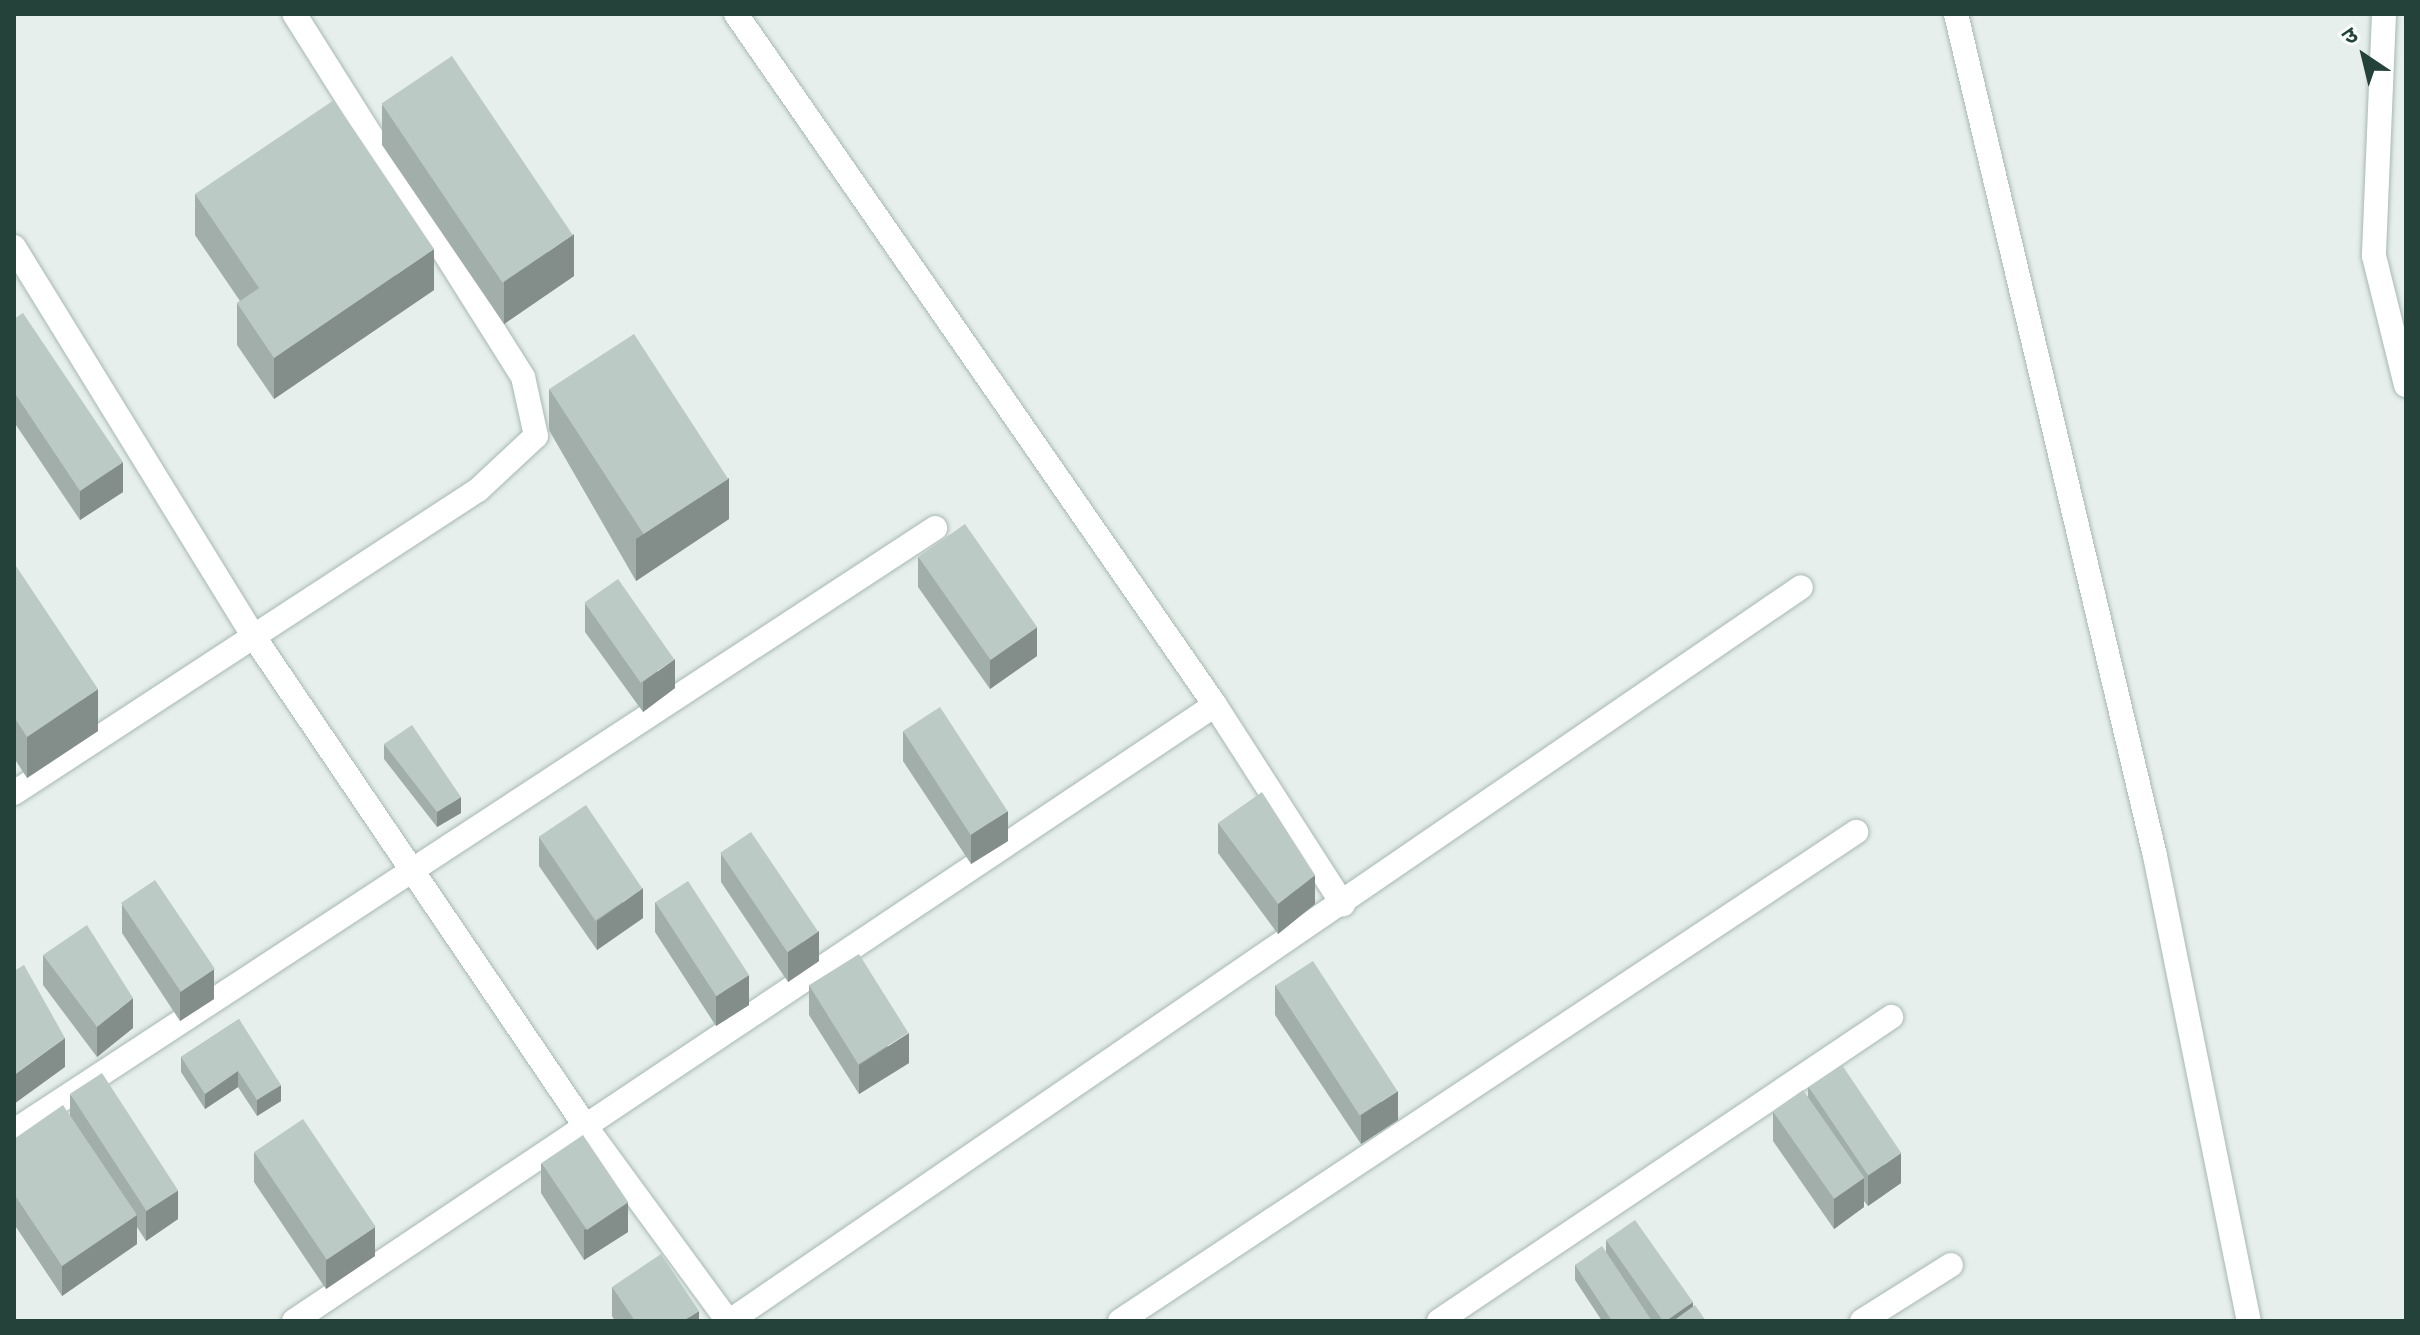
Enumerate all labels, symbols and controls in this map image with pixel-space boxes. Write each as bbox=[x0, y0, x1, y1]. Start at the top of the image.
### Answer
north arrow bbox=[2324, 16, 2404, 96]
text: उ bbox=[2338, 22, 2362, 50]

